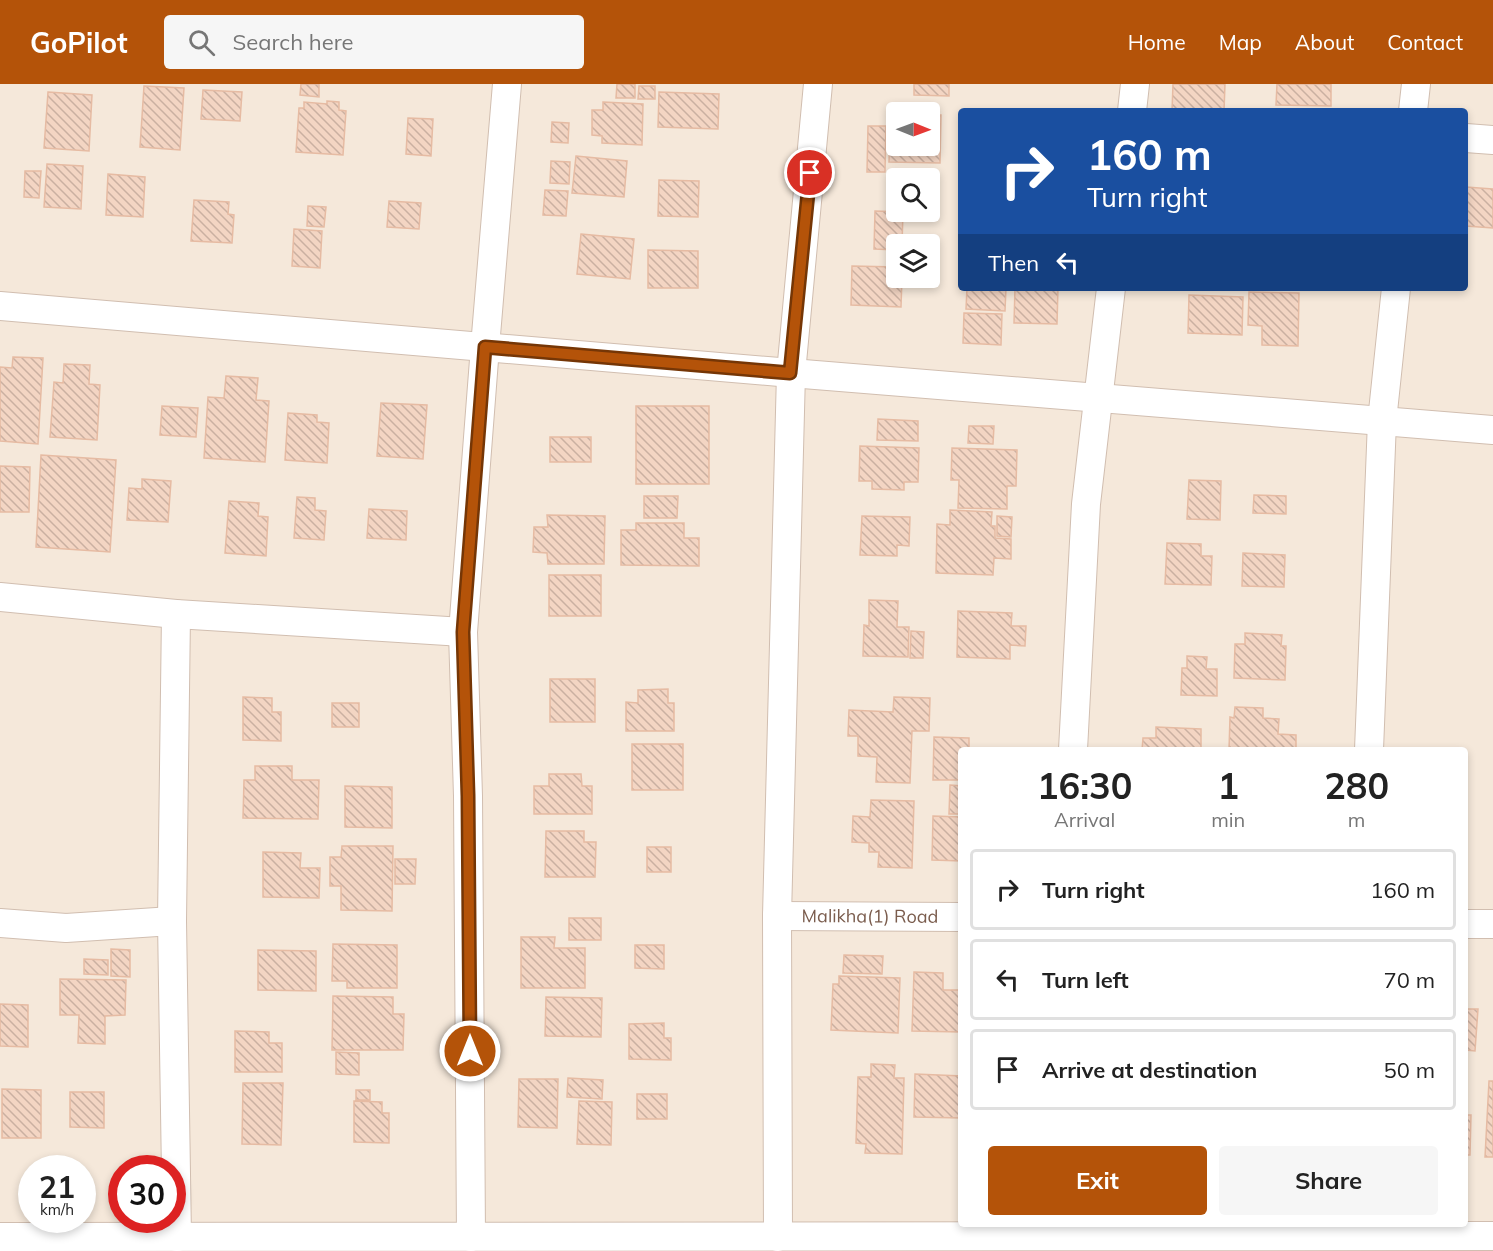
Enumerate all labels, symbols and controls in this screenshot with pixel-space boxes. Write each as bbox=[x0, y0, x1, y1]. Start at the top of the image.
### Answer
search box bbox=[164, 15, 584, 69]
text: GoPilot bbox=[30, 25, 128, 60]
icon: search bbox=[185, 26, 218, 59]
text: Search here bbox=[233, 28, 354, 56]
text: Home bbox=[1128, 29, 1186, 55]
text: Map bbox=[1219, 29, 1262, 55]
text: About bbox=[1295, 29, 1354, 55]
text: Contact bbox=[1387, 29, 1463, 55]
north arrow bbox=[886, 102, 940, 156]
map controls bbox=[886, 102, 940, 288]
text: 160 m bbox=[1087, 128, 1212, 181]
icon: right bbox=[988, 132, 1066, 210]
pin bbox=[784, 147, 835, 198]
icon: arrive bbox=[793, 156, 826, 189]
button: search bbox=[886, 168, 940, 222]
text: Turn right bbox=[1087, 180, 1207, 214]
button: layers bbox=[886, 234, 940, 288]
icon: left bbox=[1051, 246, 1084, 279]
text: Then bbox=[988, 249, 1039, 277]
text: 16:30 bbox=[1037, 763, 1132, 808]
text: 1 bbox=[1217, 763, 1239, 808]
text: 280 bbox=[1324, 763, 1389, 808]
text: Arrival bbox=[1054, 807, 1115, 832]
text: min bbox=[1211, 807, 1245, 832]
text: m bbox=[1348, 807, 1365, 832]
icon: right bbox=[991, 873, 1024, 906]
text: Turn right bbox=[1042, 876, 1145, 904]
text: 160 m bbox=[1370, 876, 1435, 904]
street label: Malikha(1) Road bbox=[802, 904, 938, 928]
icon: left bbox=[991, 963, 1024, 996]
text: Turn left bbox=[1042, 966, 1129, 994]
text: 70 m bbox=[1384, 966, 1435, 994]
position arrow bbox=[438, 1019, 502, 1083]
icon: arrive bbox=[991, 1053, 1024, 1086]
text: Arrive at destination bbox=[1042, 1056, 1257, 1084]
text: 50 m bbox=[1384, 1056, 1435, 1084]
button: Exit bbox=[988, 1146, 1207, 1215]
button: Share bbox=[1219, 1146, 1438, 1215]
speed limit sign: 30 bbox=[108, 1155, 186, 1233]
text: 21 bbox=[39, 1168, 75, 1206]
text: km/h bbox=[40, 1200, 74, 1219]

